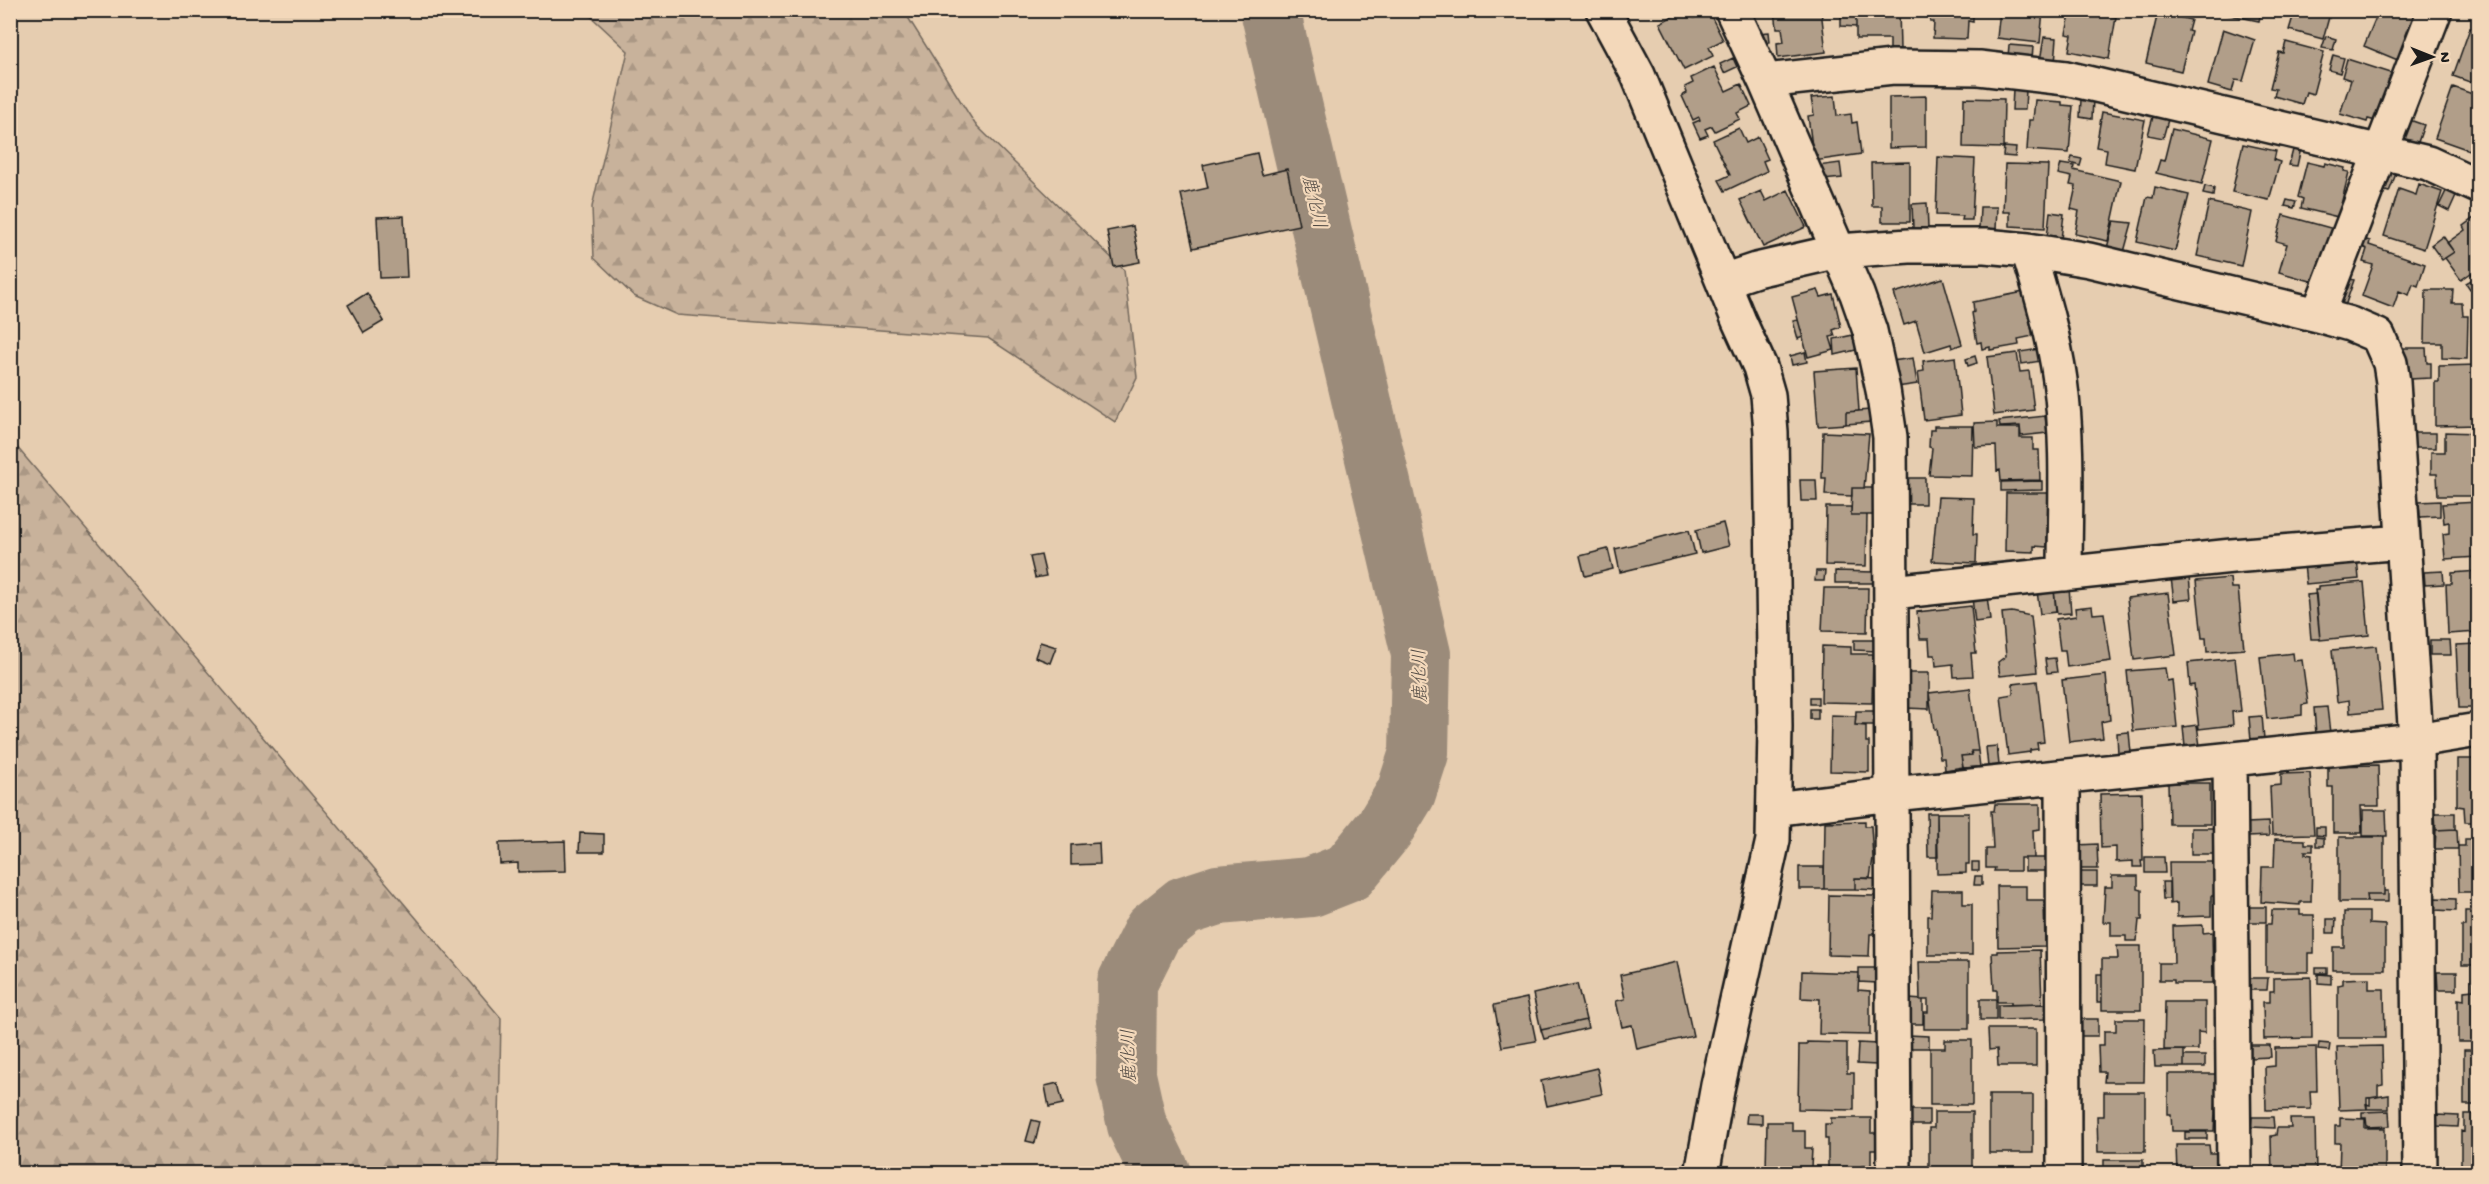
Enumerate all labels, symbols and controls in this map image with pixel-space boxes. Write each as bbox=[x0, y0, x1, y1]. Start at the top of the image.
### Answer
north arrow bbox=[2402, 27, 2462, 87]
text: N bbox=[2434, 52, 2453, 63]
water label: 鹿化川 bbox=[1296, 174, 1330, 231]
water label: 鹿化川 bbox=[1409, 649, 1433, 703]
water label: 鹿化川 bbox=[1118, 1029, 1142, 1083]

